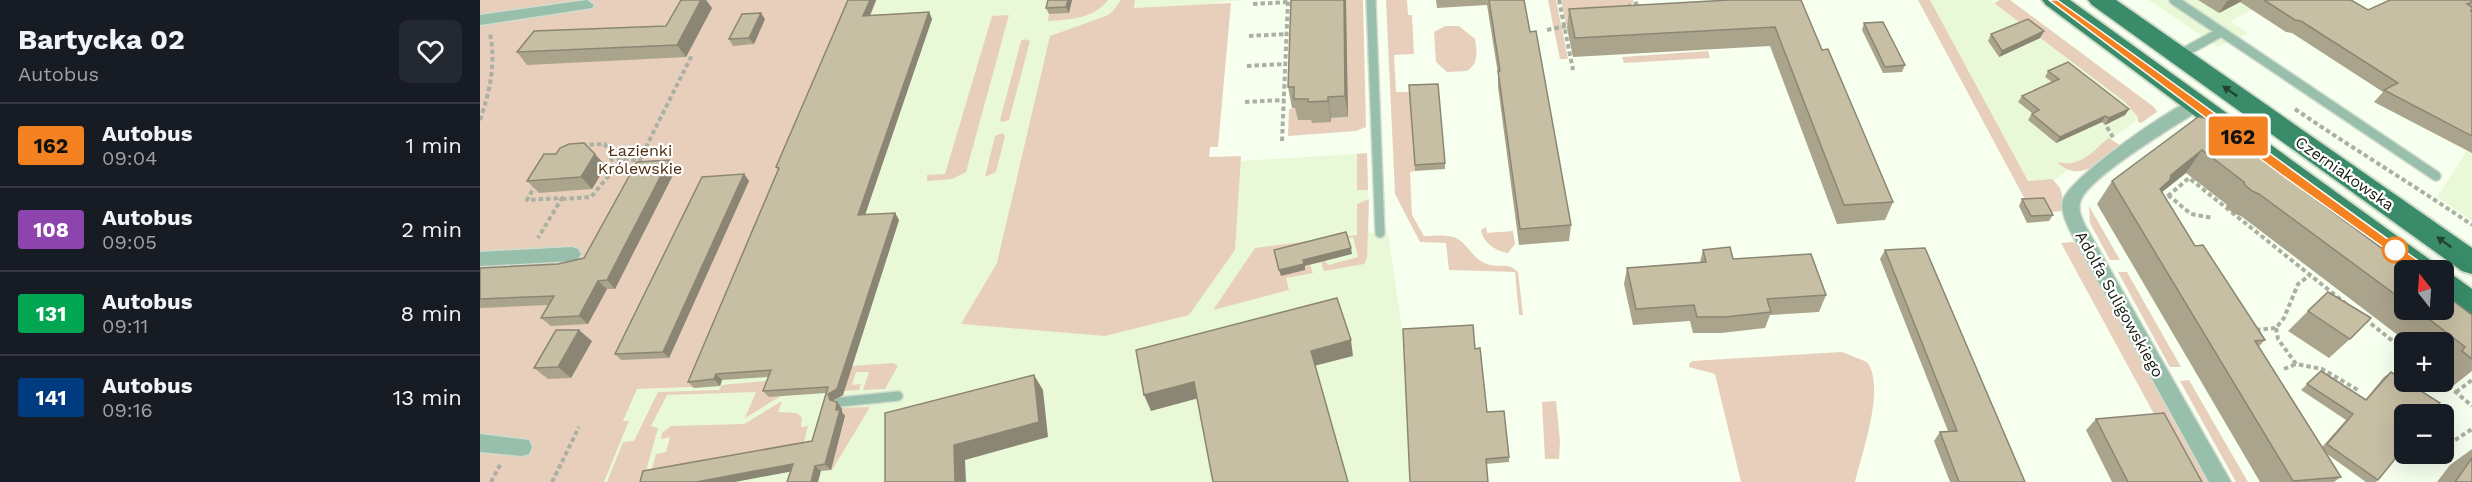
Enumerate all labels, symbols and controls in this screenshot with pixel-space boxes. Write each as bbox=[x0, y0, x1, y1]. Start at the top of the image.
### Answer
button: heart bbox=[399, 20, 462, 83]
text: Bartycka 02 bbox=[18, 23, 185, 56]
text: Autobus bbox=[18, 62, 99, 86]
one-way arrow bbox=[2222, 85, 2238, 97]
line badge: 162 bbox=[2204, 116, 2272, 156]
text: Autobus bbox=[102, 121, 192, 146]
text: 162 bbox=[2221, 124, 2255, 149]
street label: Czerniakowska bbox=[2292, 132, 2398, 214]
text: 162 bbox=[34, 133, 68, 158]
text: 1 min bbox=[405, 133, 462, 158]
park label: Łazienki Królewskie bbox=[598, 141, 682, 178]
text: 09:04 bbox=[102, 146, 157, 170]
text: Autobus bbox=[102, 205, 192, 230]
text: 108 bbox=[33, 217, 69, 242]
text: 2 min bbox=[401, 217, 462, 242]
street label: Adolfa Suligowskiego bbox=[2071, 228, 2168, 381]
text: 09:05 bbox=[102, 230, 157, 254]
unlabelled marker bbox=[2382, 237, 2408, 263]
one-way arrow bbox=[2436, 237, 2451, 249]
north arrow bbox=[2394, 260, 2454, 320]
map controls bbox=[2394, 260, 2454, 464]
text: Autobus bbox=[102, 289, 192, 314]
text: 131 bbox=[36, 301, 66, 326]
text: 8 min bbox=[401, 301, 462, 326]
text: 09:11 bbox=[102, 314, 148, 338]
button: + bbox=[2394, 332, 2454, 392]
text: Autobus bbox=[102, 373, 192, 398]
text: 141 bbox=[35, 385, 67, 410]
text: 13 min bbox=[393, 385, 462, 410]
text: 09:16 bbox=[102, 398, 153, 422]
button: − bbox=[2394, 404, 2454, 464]

